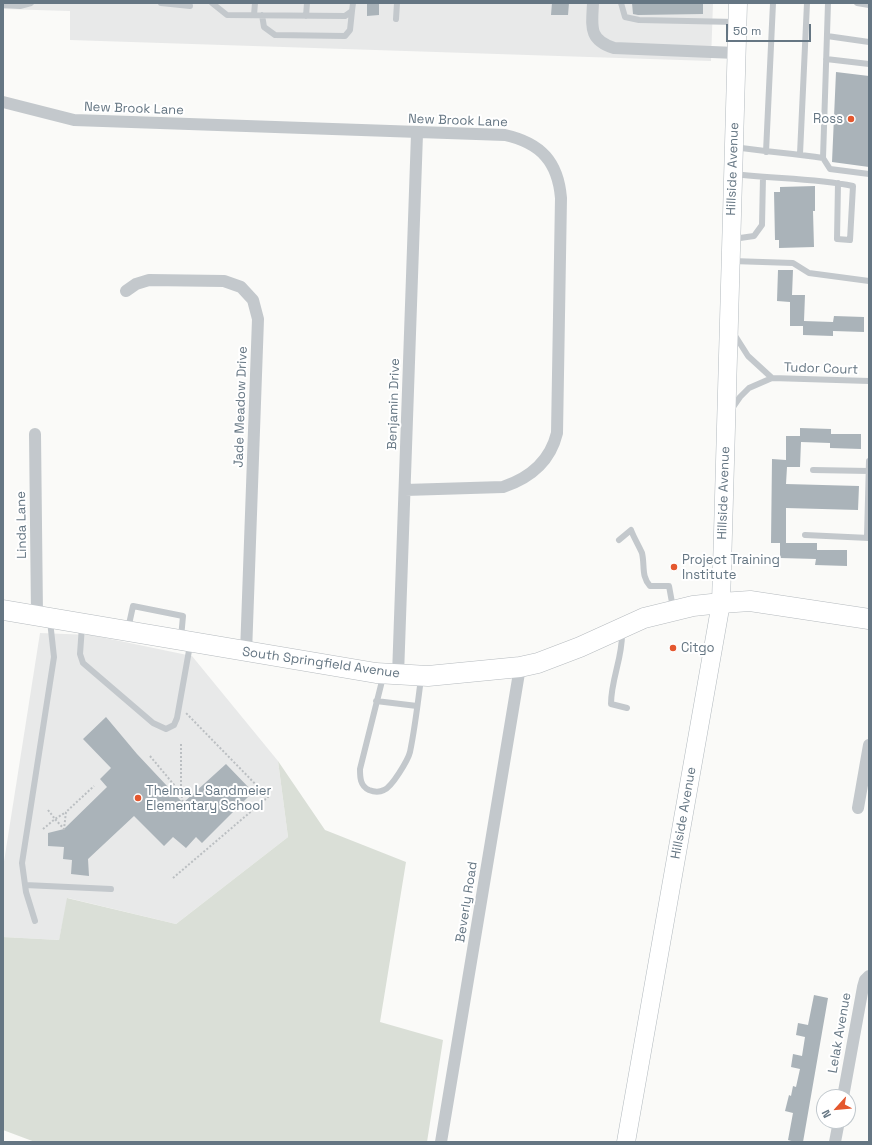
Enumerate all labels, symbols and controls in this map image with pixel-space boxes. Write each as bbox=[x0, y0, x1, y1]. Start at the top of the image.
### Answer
scale bar bbox=[728, 16, 813, 42]
text: 50 m bbox=[733, 23, 761, 39]
street label: New Brook Lane bbox=[84, 99, 184, 119]
street label: New Brook Lane bbox=[408, 111, 508, 131]
place label: Ross bbox=[813, 111, 843, 127]
marker: Ross bbox=[846, 114, 856, 124]
street label: Hillside Avenue bbox=[724, 122, 742, 216]
street label: Jade Meadow Drive bbox=[231, 346, 251, 468]
street label: Benjamin Drive bbox=[385, 358, 403, 450]
street label: Tudor Court bbox=[784, 360, 858, 378]
street label: Hillside Avenue bbox=[715, 446, 733, 540]
street label: Linda Lane bbox=[14, 491, 30, 559]
place label: Project Training Institute bbox=[682, 552, 780, 583]
marker: Project Training Institute bbox=[669, 562, 679, 572]
place label: Citgo bbox=[681, 640, 715, 656]
marker: Citgo bbox=[668, 643, 678, 653]
street label: South Springfield Avenue bbox=[241, 644, 401, 682]
street label: Hillside Avenue bbox=[668, 766, 700, 860]
place label: Thelma L Sandmeier Elementary School bbox=[146, 783, 271, 814]
marker: Thelma L Sandmeier Elementary School bbox=[133, 793, 143, 803]
street label: Beverly Road bbox=[453, 860, 481, 944]
street label: Lelak Avenue bbox=[825, 991, 855, 1075]
north arrow bbox=[816, 1089, 856, 1129]
text: N bbox=[818, 1108, 834, 1120]

